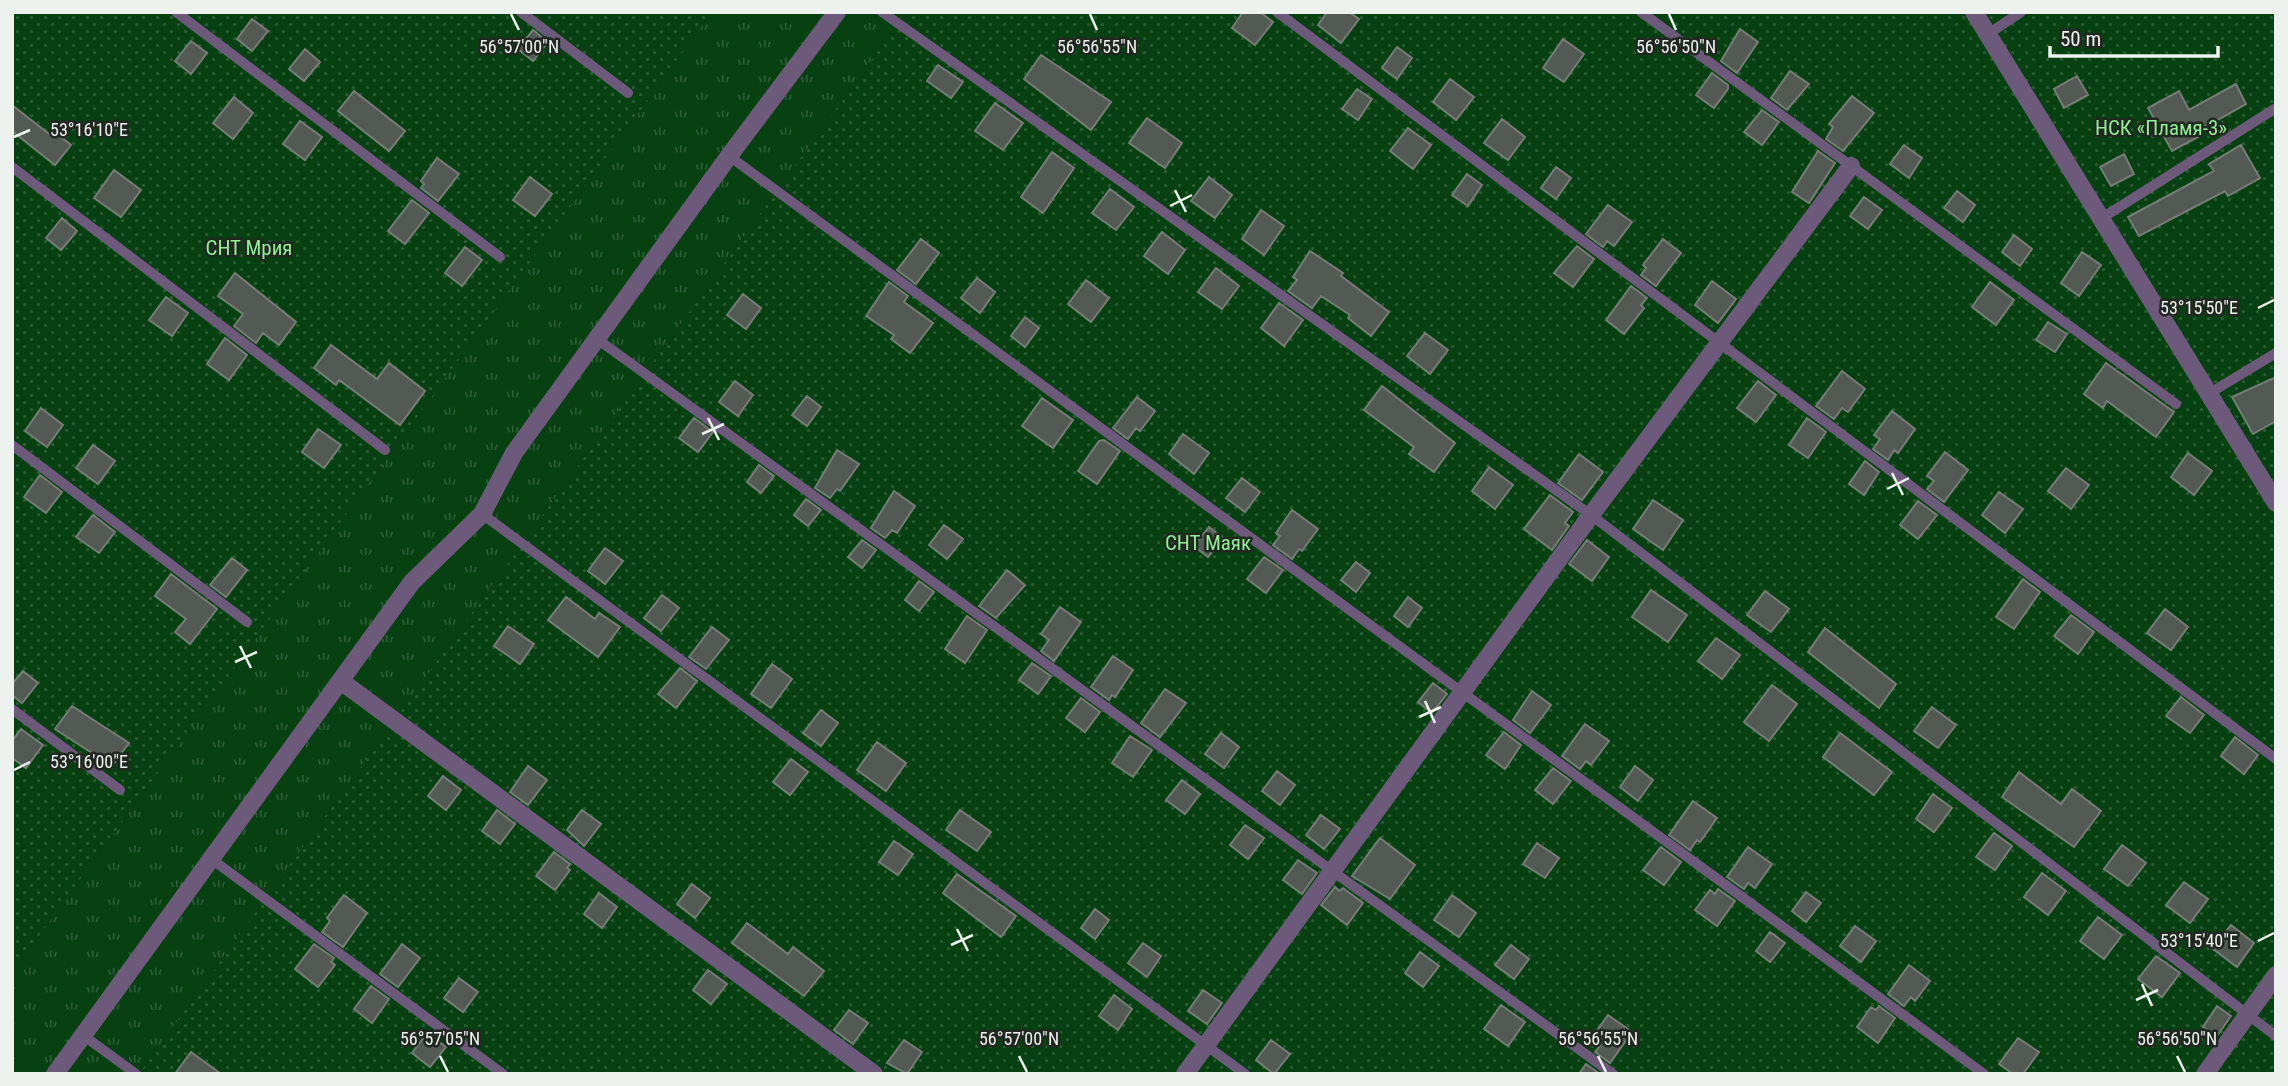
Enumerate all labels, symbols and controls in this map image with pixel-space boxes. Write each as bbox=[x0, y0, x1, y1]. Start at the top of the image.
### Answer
scale bar bbox=[2050, 14, 2218, 58]
text: 50 m bbox=[2060, 27, 2101, 51]
text: 56°57'00"N bbox=[479, 36, 559, 57]
text: 56°56'55"N bbox=[1057, 36, 1137, 57]
text: 56°56'50"N bbox=[1636, 36, 1716, 57]
park label: НСК «Пламя-3» bbox=[2095, 116, 2227, 140]
text: 53°16'10"E bbox=[50, 119, 128, 140]
park label: СНТ Мрия bbox=[205, 236, 293, 260]
text: 53°15'50"E bbox=[2160, 297, 2238, 318]
park label: СНТ Маяк bbox=[1165, 531, 1251, 555]
text: 53°16'00"E bbox=[50, 751, 128, 772]
text: 53°15'40"E bbox=[2160, 930, 2238, 951]
text: 56°57'05"N bbox=[400, 1028, 480, 1049]
text: 56°57'00"N bbox=[979, 1028, 1059, 1049]
text: 56°56'55"N bbox=[1558, 1028, 1638, 1049]
text: 56°56'50"N bbox=[2137, 1028, 2217, 1049]

